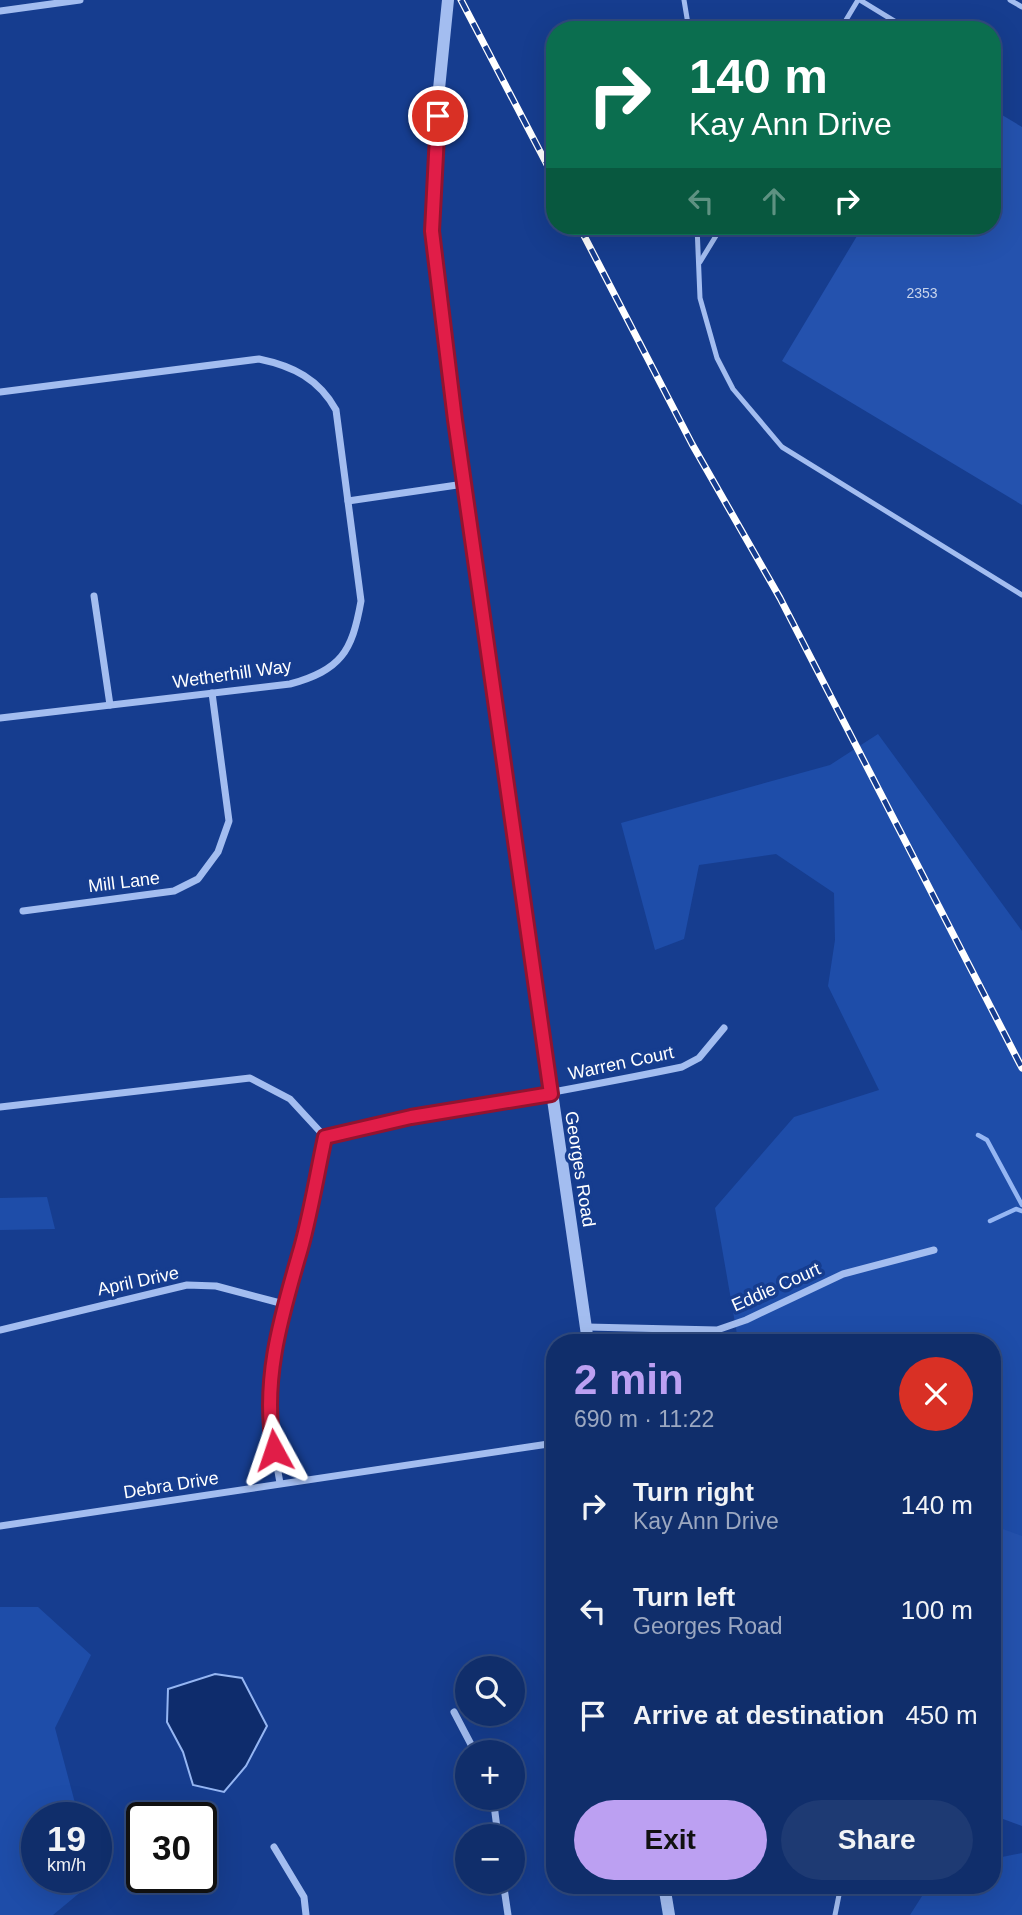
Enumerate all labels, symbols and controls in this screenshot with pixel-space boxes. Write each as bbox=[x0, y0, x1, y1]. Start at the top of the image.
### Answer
icon: right bbox=[574, 49, 665, 140]
text: 140 m bbox=[689, 49, 828, 103]
pin bbox=[408, 86, 468, 146]
icon: arrive bbox=[419, 97, 457, 135]
text: Kay Ann Drive bbox=[689, 106, 892, 142]
icon: left bbox=[682, 182, 720, 220]
icon: ahead bbox=[755, 182, 793, 220]
icon: right bbox=[828, 182, 866, 220]
house number: 2353 bbox=[906, 285, 938, 301]
street label: Wetherhill Way bbox=[171, 656, 293, 692]
street label: Mill Lane bbox=[87, 868, 161, 896]
street label: Warren Court bbox=[566, 1042, 676, 1084]
street label: Georges Road bbox=[561, 1110, 599, 1228]
street label: Eddie Court bbox=[729, 1259, 823, 1315]
street label: April Drive bbox=[95, 1263, 181, 1299]
text: 2 min bbox=[574, 1356, 684, 1403]
button: close bbox=[899, 1357, 973, 1431]
text: 690 m · 11:22 bbox=[574, 1406, 714, 1432]
position arrow bbox=[237, 1413, 311, 1487]
street label: Debra Drive bbox=[122, 1468, 220, 1502]
text: Turn right bbox=[633, 1477, 754, 1507]
icon: right bbox=[574, 1487, 612, 1525]
text: 140 m bbox=[901, 1490, 973, 1520]
text: Kay Ann Drive bbox=[633, 1508, 779, 1534]
text: Turn left bbox=[633, 1582, 735, 1612]
icon: left bbox=[574, 1592, 612, 1630]
text: 100 m bbox=[901, 1595, 973, 1625]
text: Georges Road bbox=[633, 1613, 783, 1639]
map controls bbox=[455, 1656, 525, 1894]
button: search bbox=[455, 1656, 525, 1726]
icon: arrive bbox=[574, 1697, 612, 1735]
text: Arrive at destination bbox=[633, 1700, 884, 1730]
text: 450 m bbox=[905, 1700, 978, 1730]
button: + bbox=[455, 1740, 525, 1810]
button: Exit bbox=[574, 1800, 767, 1880]
button: Share bbox=[781, 1800, 973, 1880]
speed limit sign: 30 bbox=[126, 1802, 217, 1893]
text: 19 bbox=[47, 1819, 86, 1858]
button: − bbox=[455, 1824, 525, 1894]
text: km/h bbox=[47, 1855, 86, 1875]

